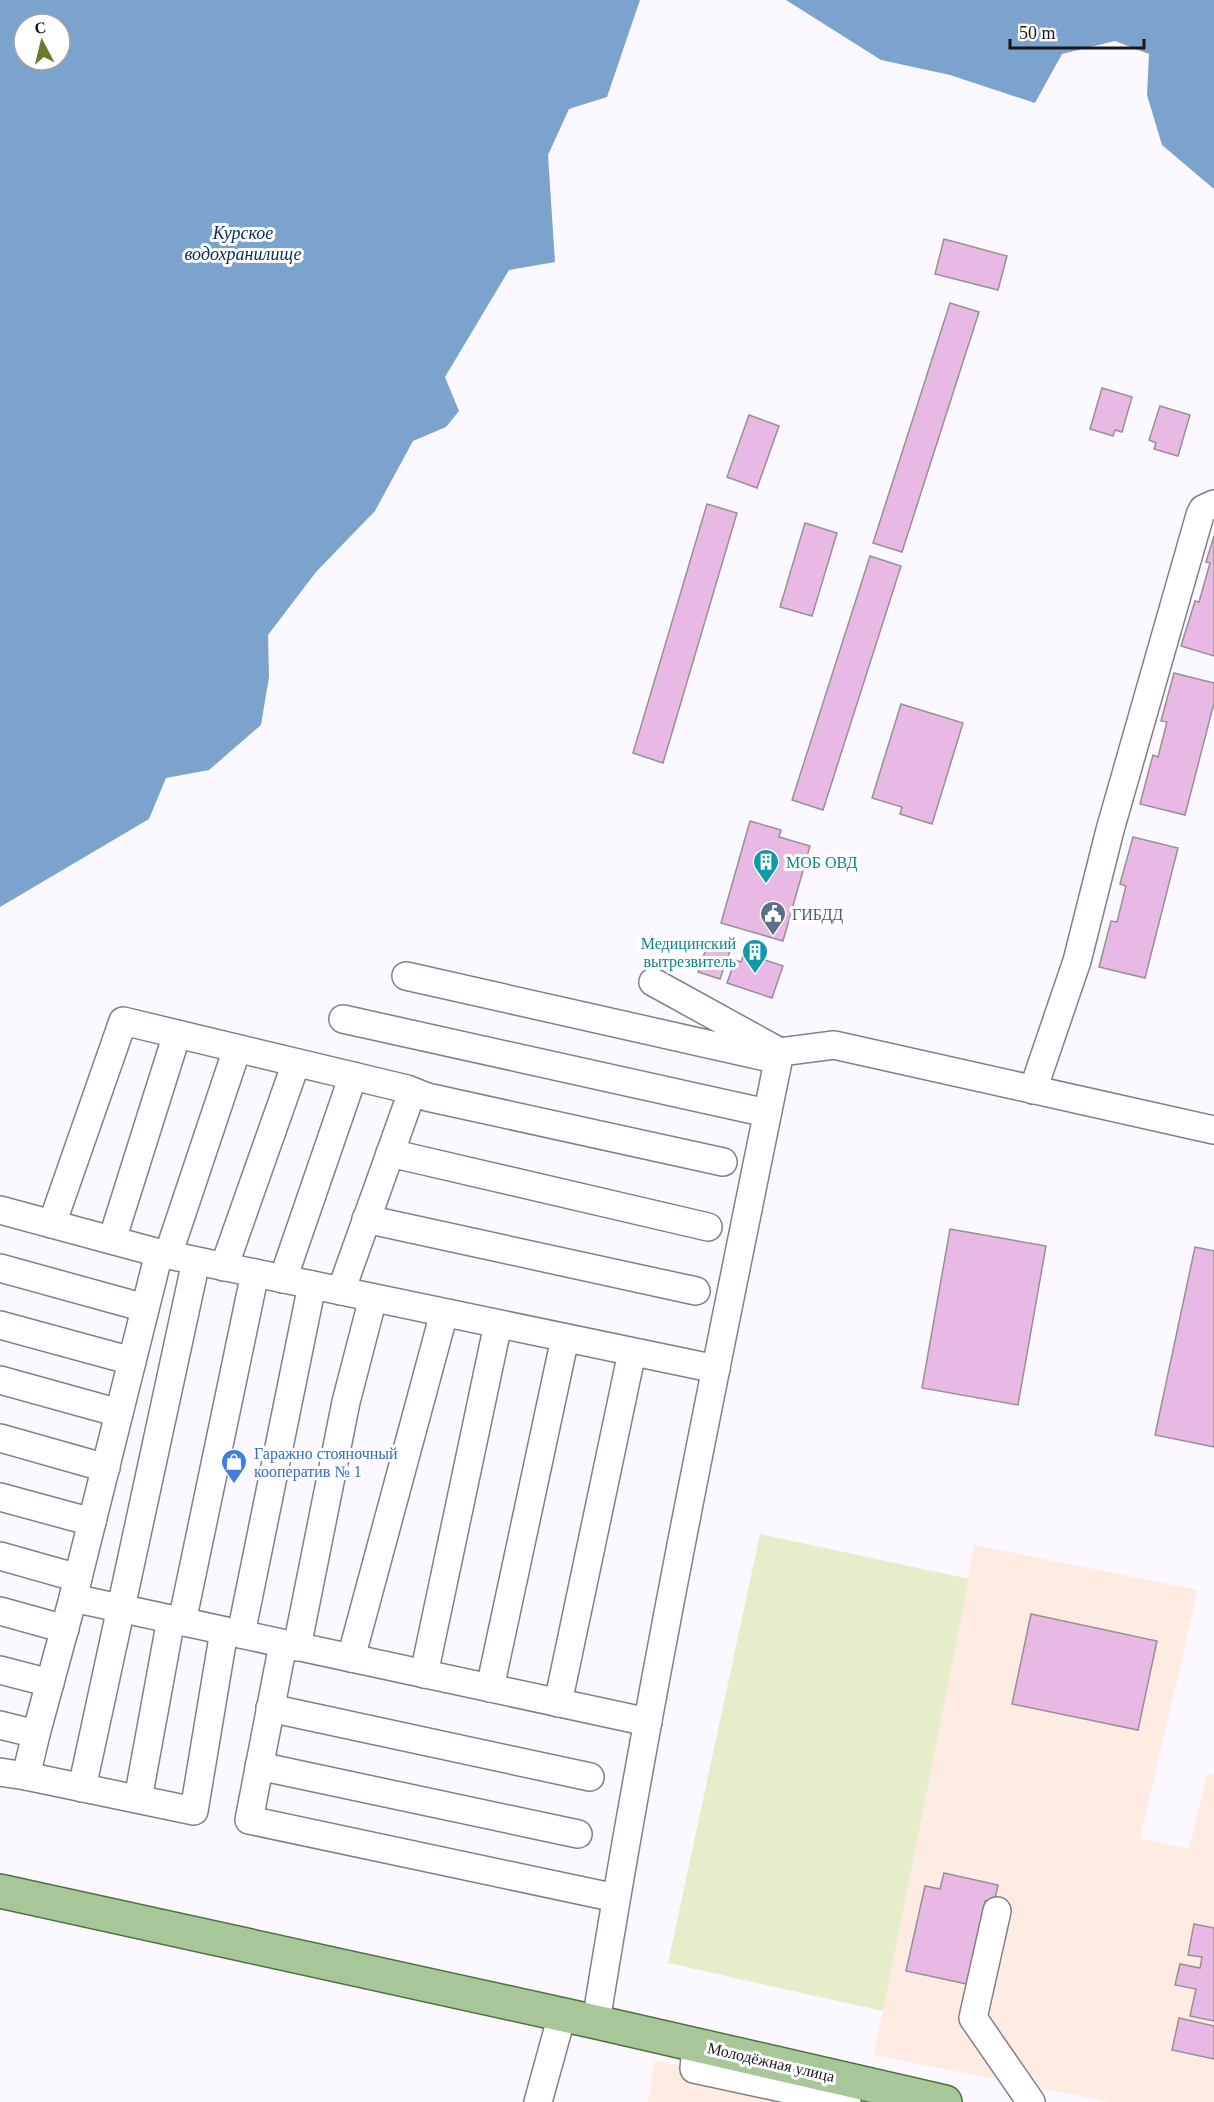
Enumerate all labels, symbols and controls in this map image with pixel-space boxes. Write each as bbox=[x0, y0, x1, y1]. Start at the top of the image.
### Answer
north arrow bbox=[12, 12, 72, 72]
scale bar bbox=[1010, 12, 1144, 50]
text: С bbox=[33, 18, 47, 37]
text: 50 m bbox=[1019, 23, 1056, 43]
water label: Курское водохранилище bbox=[185, 223, 301, 264]
building icon: МОБ ОВД bbox=[751, 847, 781, 885]
place label: МОБ ОВД bbox=[786, 854, 858, 872]
public building icon: ГИБДД bbox=[758, 899, 788, 937]
place label: ГИБДД bbox=[792, 906, 843, 924]
place label: Медицинский вытрезвитель bbox=[641, 935, 736, 971]
building icon: Медицинский вытрезвитель bbox=[740, 937, 770, 975]
place label: Гаражно стояночный кооператив № 1 bbox=[254, 1445, 398, 1481]
shop icon: Гаражно стояночный кооператив № 1 bbox=[219, 1447, 249, 1485]
street label: Молодёжная улица bbox=[706, 2039, 836, 2086]

